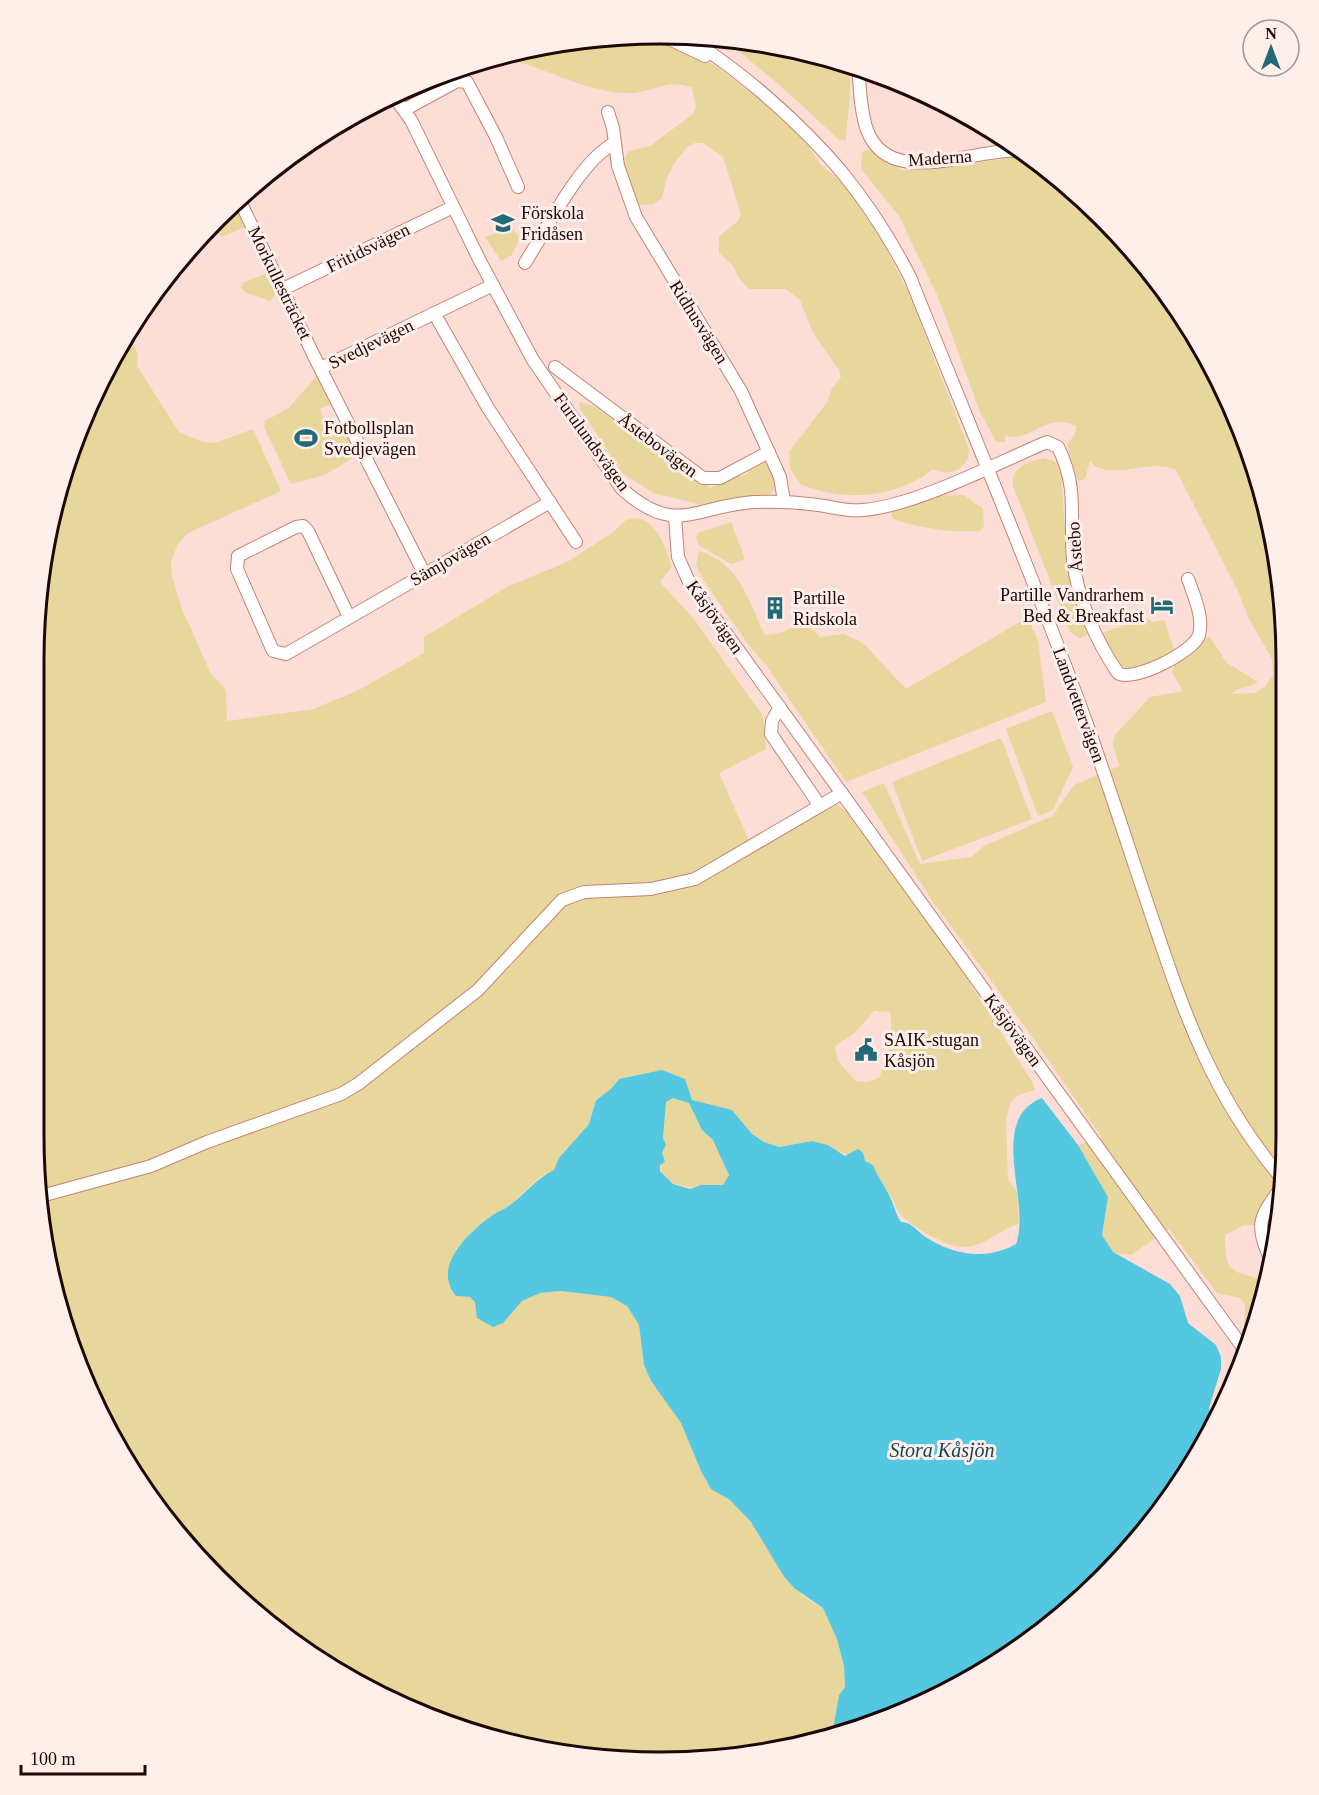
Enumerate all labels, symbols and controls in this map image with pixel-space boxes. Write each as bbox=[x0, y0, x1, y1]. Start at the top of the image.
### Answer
north arrow bbox=[1241, 18, 1301, 78]
text: N bbox=[1265, 25, 1277, 42]
street label: Maderna bbox=[907, 146, 973, 170]
place label: Förskola Fridåsen bbox=[521, 203, 584, 244]
school or university icon: Förskola Fridåsen bbox=[490, 210, 516, 236]
street label: Fritidsvägen bbox=[323, 219, 413, 277]
street label: Morkullesträcket bbox=[244, 223, 316, 343]
street label: Ridhusvägen bbox=[666, 277, 732, 367]
street label: Svedjevägen bbox=[325, 315, 417, 373]
street label: Furulundsvägen bbox=[550, 389, 634, 495]
street label: Åstebovägen bbox=[614, 409, 702, 481]
place label: Fotbollsplan Svedjevägen bbox=[324, 418, 416, 459]
sports icon: Fotbollsplan Svedjevägen bbox=[293, 425, 319, 451]
street label: Åstebo bbox=[1063, 521, 1087, 573]
street label: Sämjovägen bbox=[406, 528, 494, 590]
street label: Kåsjövägen bbox=[682, 576, 748, 658]
place label: Partille Vandrarhem Bed & Breakfast bbox=[1000, 585, 1144, 626]
place label: Partille Ridskola bbox=[793, 588, 857, 629]
hotel icon: Partille Vandrarhem Bed & Breakfast bbox=[1149, 592, 1175, 618]
building icon: Partille Ridskola bbox=[762, 595, 788, 621]
street label: Landvettervägen bbox=[1049, 645, 1109, 765]
street label: Kåsjövägen bbox=[980, 990, 1046, 1070]
place label: SAIK-stugan Kåsjön bbox=[884, 1030, 979, 1071]
public building icon: SAIK-stugan Kåsjön bbox=[853, 1037, 879, 1063]
water label: Stora Kåsjön bbox=[889, 1439, 995, 1462]
scale bar bbox=[21, 1738, 146, 1776]
text: 100 m bbox=[30, 1749, 76, 1769]

